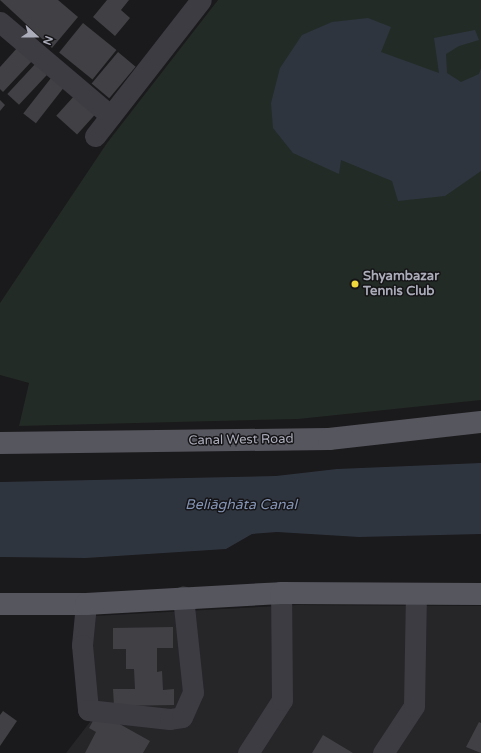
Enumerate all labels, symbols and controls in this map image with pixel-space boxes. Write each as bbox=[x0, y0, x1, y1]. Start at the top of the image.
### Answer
north arrow bbox=[16, 16, 56, 56]
text: N bbox=[40, 34, 55, 47]
place label: Shyambazar Tennis Club bbox=[363, 269, 439, 300]
marker: Shyambazar Tennis Club bbox=[350, 279, 360, 289]
street label: Canal West Road bbox=[188, 431, 294, 449]
water label: Beliāghāta Canal bbox=[185, 497, 297, 513]

